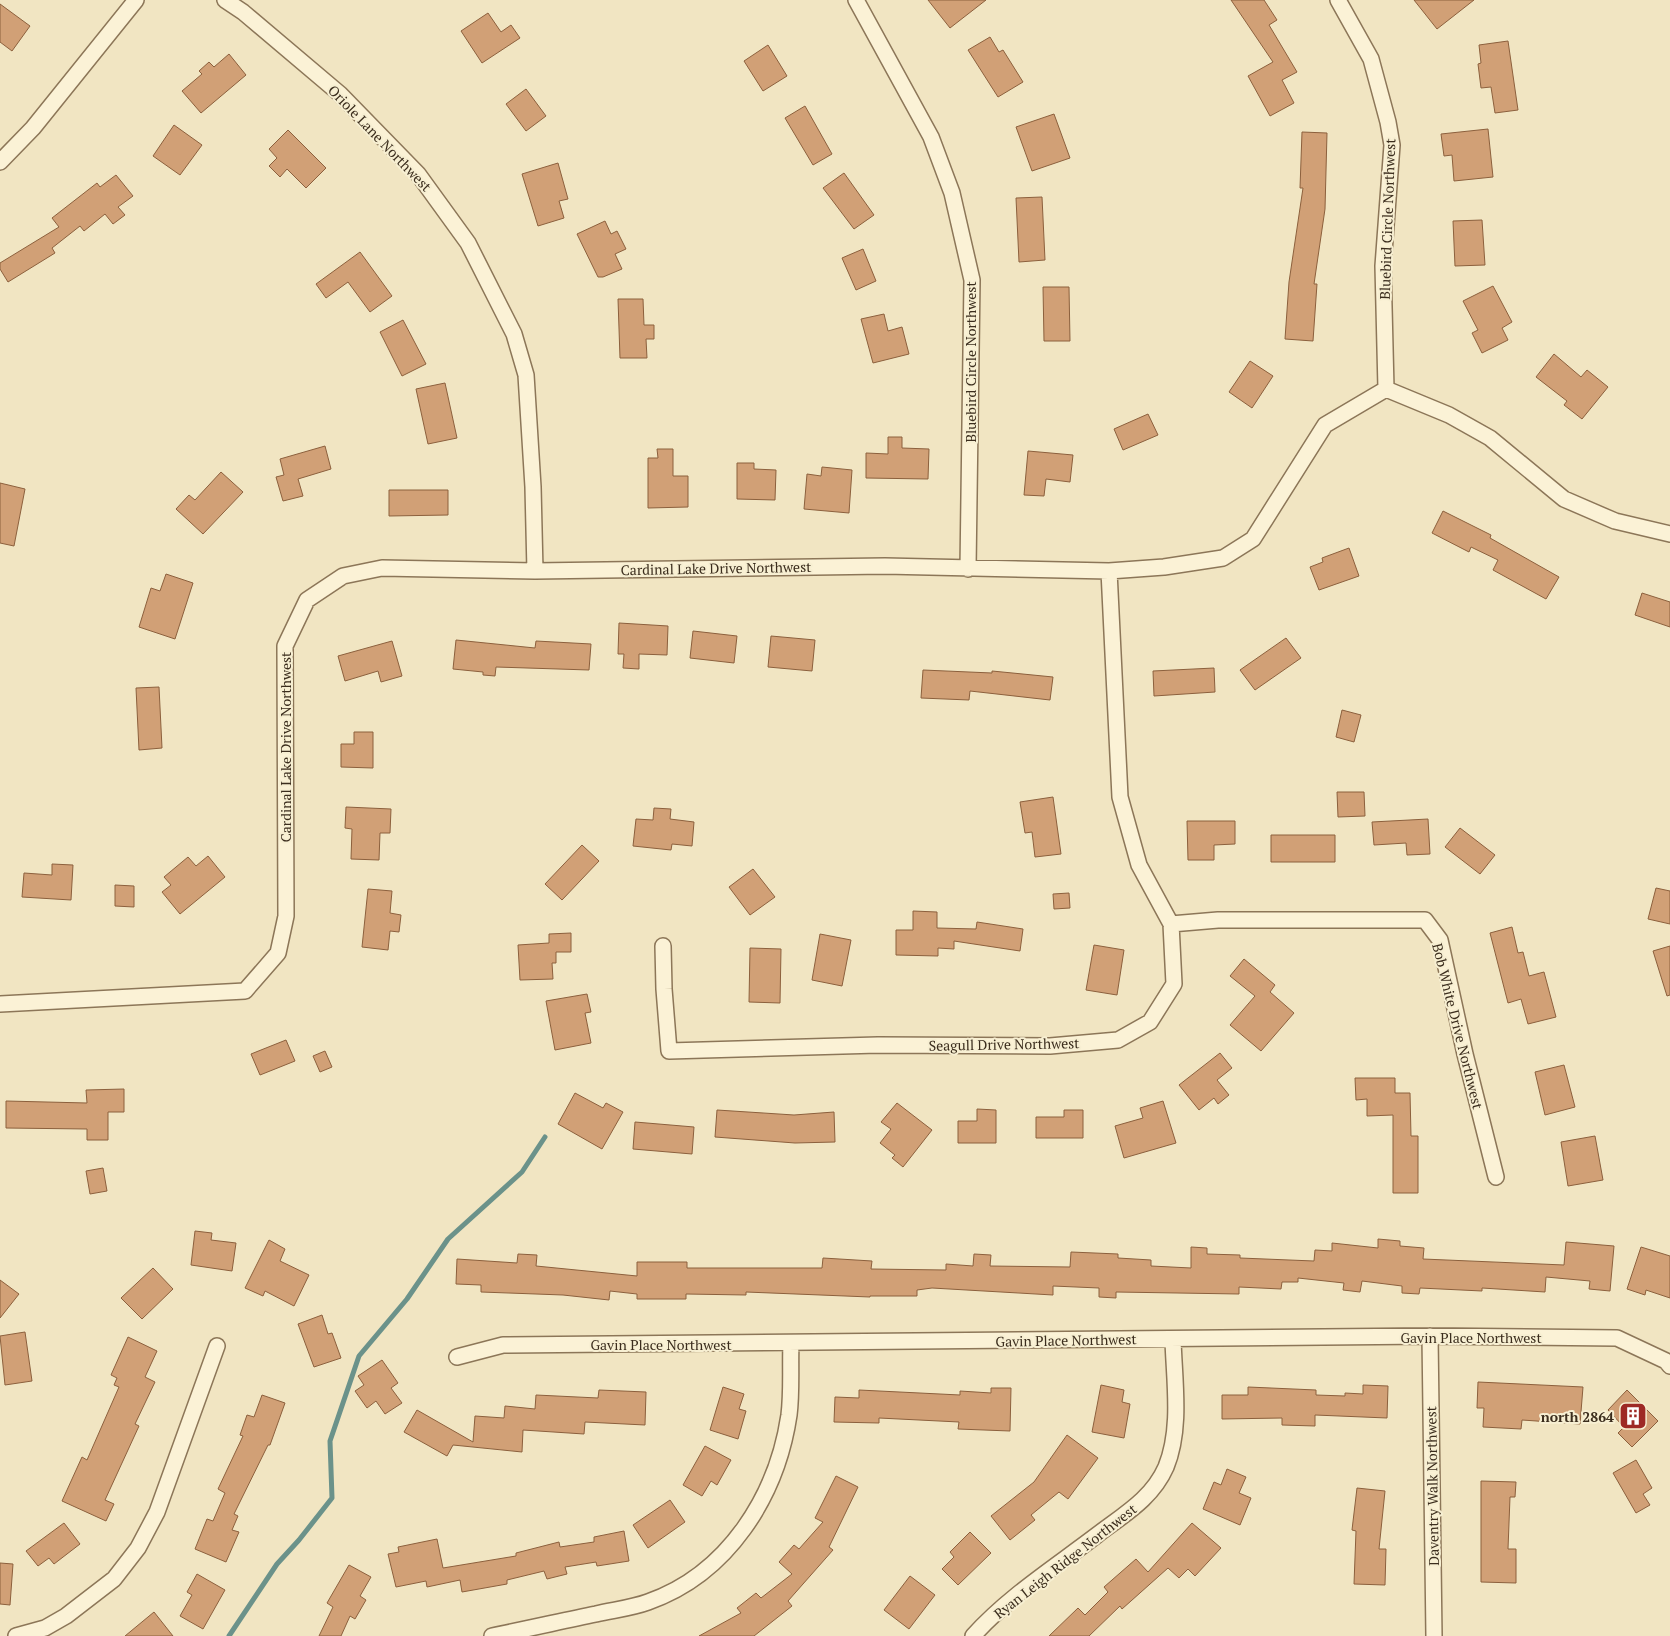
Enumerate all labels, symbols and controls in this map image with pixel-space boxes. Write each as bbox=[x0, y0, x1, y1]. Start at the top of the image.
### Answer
street label: Oriole Lane Northwest bbox=[324, 81, 436, 196]
street label: Bluebird Circle Northwest bbox=[1375, 137, 1399, 300]
street label: Bluebird Circle Northwest bbox=[961, 281, 980, 443]
street label: Cardinal Lake Drive Northwest bbox=[621, 557, 812, 579]
street label: Cardinal Lake Drive Northwest bbox=[276, 651, 295, 842]
street label: Bob White Drive Northwest bbox=[1428, 941, 1488, 1112]
street label: Seagull Drive Northwest bbox=[928, 1033, 1080, 1055]
street label: Gavin Place Northwest bbox=[1400, 1328, 1542, 1347]
street label: Gavin Place Northwest bbox=[995, 1329, 1138, 1351]
street label: Gavin Place Northwest bbox=[590, 1335, 732, 1354]
building icon: north 2864 bbox=[1618, 1401, 1648, 1431]
street label: Daventry Walk Northwest bbox=[1421, 1405, 1443, 1566]
place label: north 2864 bbox=[1541, 1407, 1614, 1426]
street label: Ryan Leigh Ridge Northwest bbox=[990, 1499, 1141, 1623]

